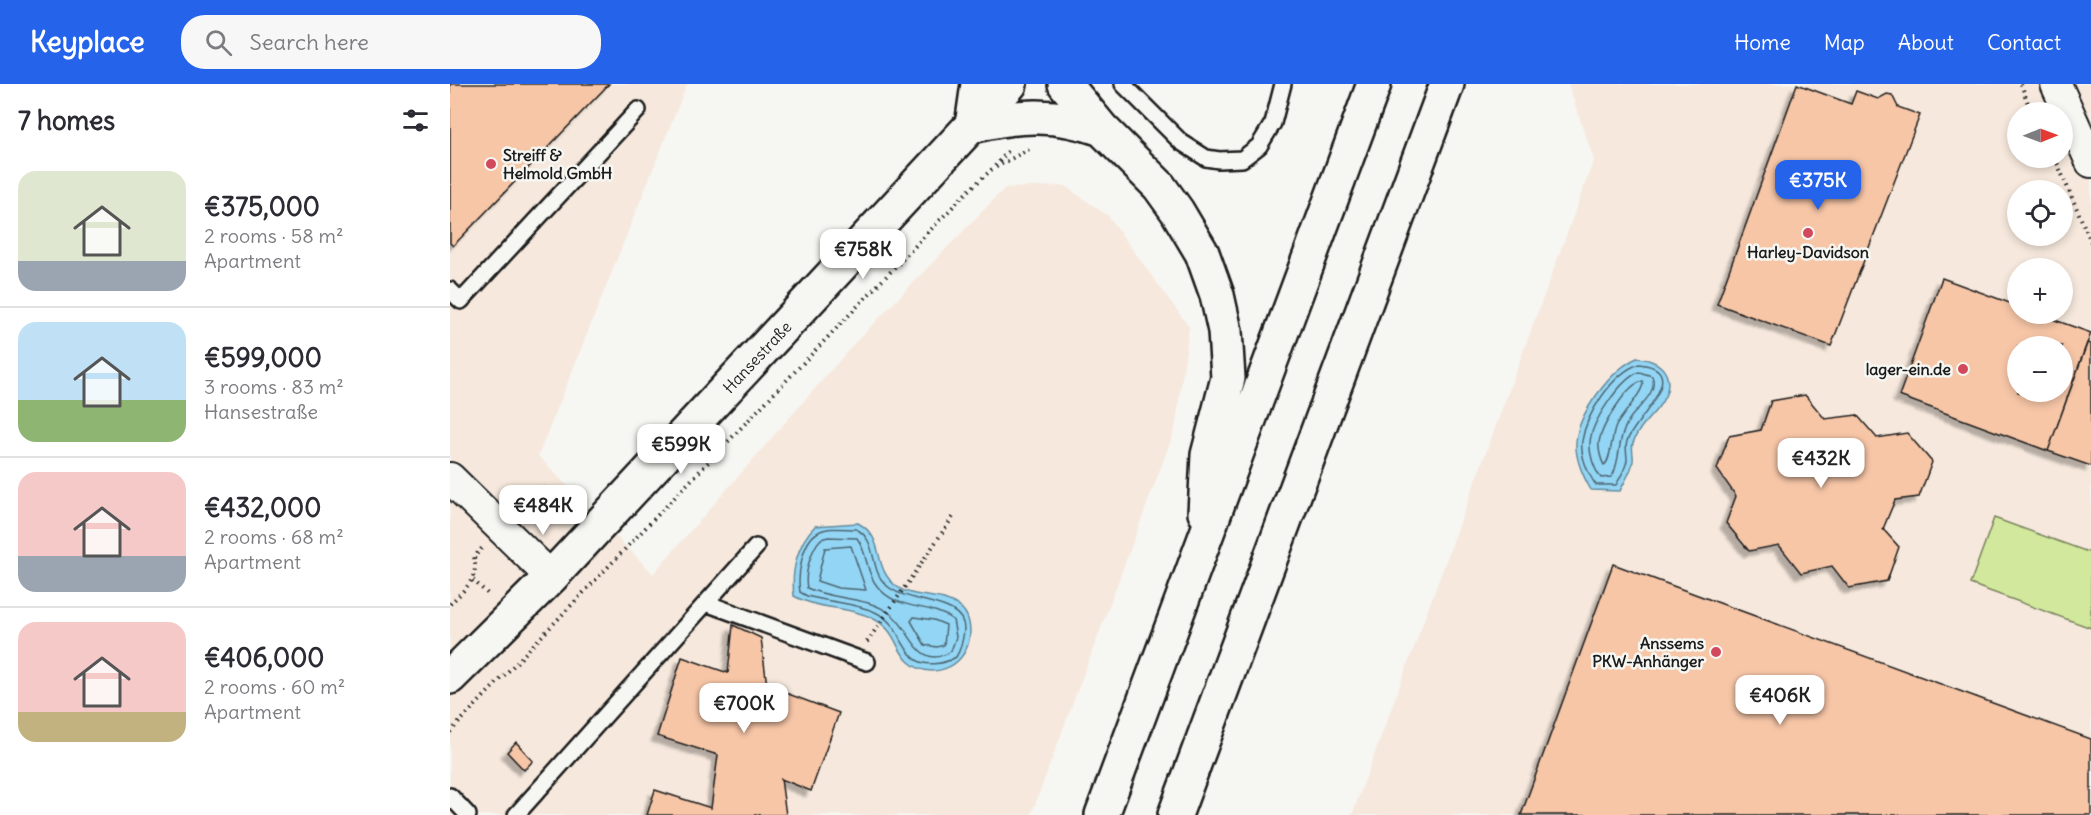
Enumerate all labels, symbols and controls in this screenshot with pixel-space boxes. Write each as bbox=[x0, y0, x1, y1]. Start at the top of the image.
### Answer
search box bbox=[181, 15, 601, 69]
text: Keyplace bbox=[30, 24, 145, 60]
icon: search bbox=[202, 26, 235, 59]
text: Search here bbox=[250, 28, 369, 56]
text: Home bbox=[1734, 29, 1791, 56]
text: Map bbox=[1824, 29, 1865, 56]
text: About bbox=[1898, 29, 1954, 56]
text: Contact bbox=[1987, 29, 2061, 56]
north arrow bbox=[2007, 102, 2073, 168]
map controls bbox=[2007, 102, 2073, 402]
text: 7 homes bbox=[18, 104, 115, 137]
icon: filters bbox=[399, 104, 432, 137]
place label: Streiff & Helmold GmbH bbox=[503, 145, 613, 183]
marker: Streiff & Helmold GmbH bbox=[484, 157, 498, 171]
pin: €375K bbox=[1776, 160, 1860, 211]
text: €375K bbox=[1789, 167, 1847, 192]
button: locate bbox=[2007, 180, 2073, 246]
text: €375,000 bbox=[204, 190, 320, 223]
icon: home bbox=[66, 195, 138, 267]
text: 2 rooms · 58 m² bbox=[204, 223, 344, 248]
marker: Harley-Davidson bbox=[1801, 226, 1815, 240]
pin: €758K bbox=[821, 229, 905, 280]
text: €758K bbox=[834, 236, 892, 261]
place label: Harley-Davidson bbox=[1747, 242, 1869, 263]
text: Apartment bbox=[204, 248, 301, 273]
button: + bbox=[2007, 258, 2073, 324]
street label: Hansestraße bbox=[719, 317, 795, 397]
button: − bbox=[2007, 336, 2073, 402]
text: €599,000 bbox=[204, 341, 322, 374]
icon: home bbox=[66, 346, 138, 418]
place label: lager-ein.de bbox=[1866, 359, 1951, 380]
marker: lager-ein.de bbox=[1956, 362, 1970, 376]
text: 3 rooms · 83 m² bbox=[204, 374, 344, 399]
text: Hansestraße bbox=[204, 399, 318, 424]
pin: €599K bbox=[639, 424, 723, 475]
text: €599K bbox=[651, 431, 711, 456]
pin: €432K bbox=[1779, 438, 1863, 489]
text: €432K bbox=[1792, 445, 1850, 470]
pin: €484K bbox=[501, 485, 585, 536]
text: €432,000 bbox=[204, 491, 321, 524]
text: €484K bbox=[513, 492, 573, 517]
icon: home bbox=[66, 496, 138, 568]
text: 2 rooms · 68 m² bbox=[204, 524, 344, 549]
text: Apartment bbox=[204, 549, 301, 574]
place label: Anssems PKW-Anhänger bbox=[1592, 633, 1704, 672]
text: €406,000 bbox=[204, 641, 324, 674]
marker: Anssems PKW-Anhänger bbox=[1709, 645, 1723, 659]
icon: home bbox=[66, 646, 138, 718]
text: 2 rooms · 60 m² bbox=[204, 674, 345, 699]
pin: €406K bbox=[1738, 675, 1822, 726]
text: €406K bbox=[1749, 682, 1811, 707]
pin: €700K bbox=[702, 683, 786, 734]
text: €700K bbox=[713, 690, 775, 715]
text: Apartment bbox=[204, 699, 301, 724]

